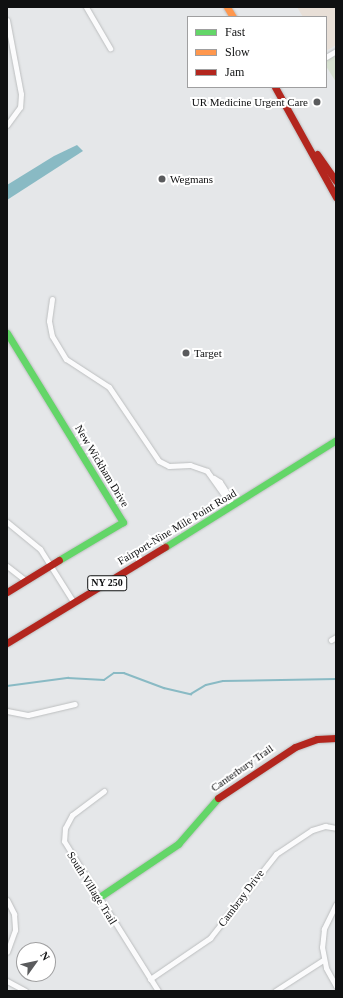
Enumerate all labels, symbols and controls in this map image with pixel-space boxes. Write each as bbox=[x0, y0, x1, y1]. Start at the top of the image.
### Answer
legend bbox=[187, 16, 327, 88]
text: Fast bbox=[225, 25, 245, 39]
text: Slow bbox=[225, 45, 250, 59]
text: Jam bbox=[225, 65, 244, 79]
place label: UR Medicine Urgent Care bbox=[192, 95, 308, 109]
marker: UR Medicine Urgent Care bbox=[311, 96, 323, 108]
place label: Wegmans bbox=[170, 172, 213, 186]
marker: Wegmans bbox=[157, 174, 167, 184]
place label: Target bbox=[194, 346, 222, 360]
marker: Target bbox=[181, 348, 191, 358]
street label: New Wickham Drive bbox=[72, 422, 132, 510]
street label: Fairport-Nine Mile Point Road bbox=[115, 486, 239, 568]
road number: NY 250 bbox=[87, 575, 127, 591]
street label: Canterbury Trail bbox=[208, 742, 276, 794]
street label: South Village Trail bbox=[64, 849, 120, 927]
street label: Cambray Drive bbox=[215, 867, 267, 929]
north arrow bbox=[16, 942, 56, 982]
text: N bbox=[38, 949, 52, 963]

